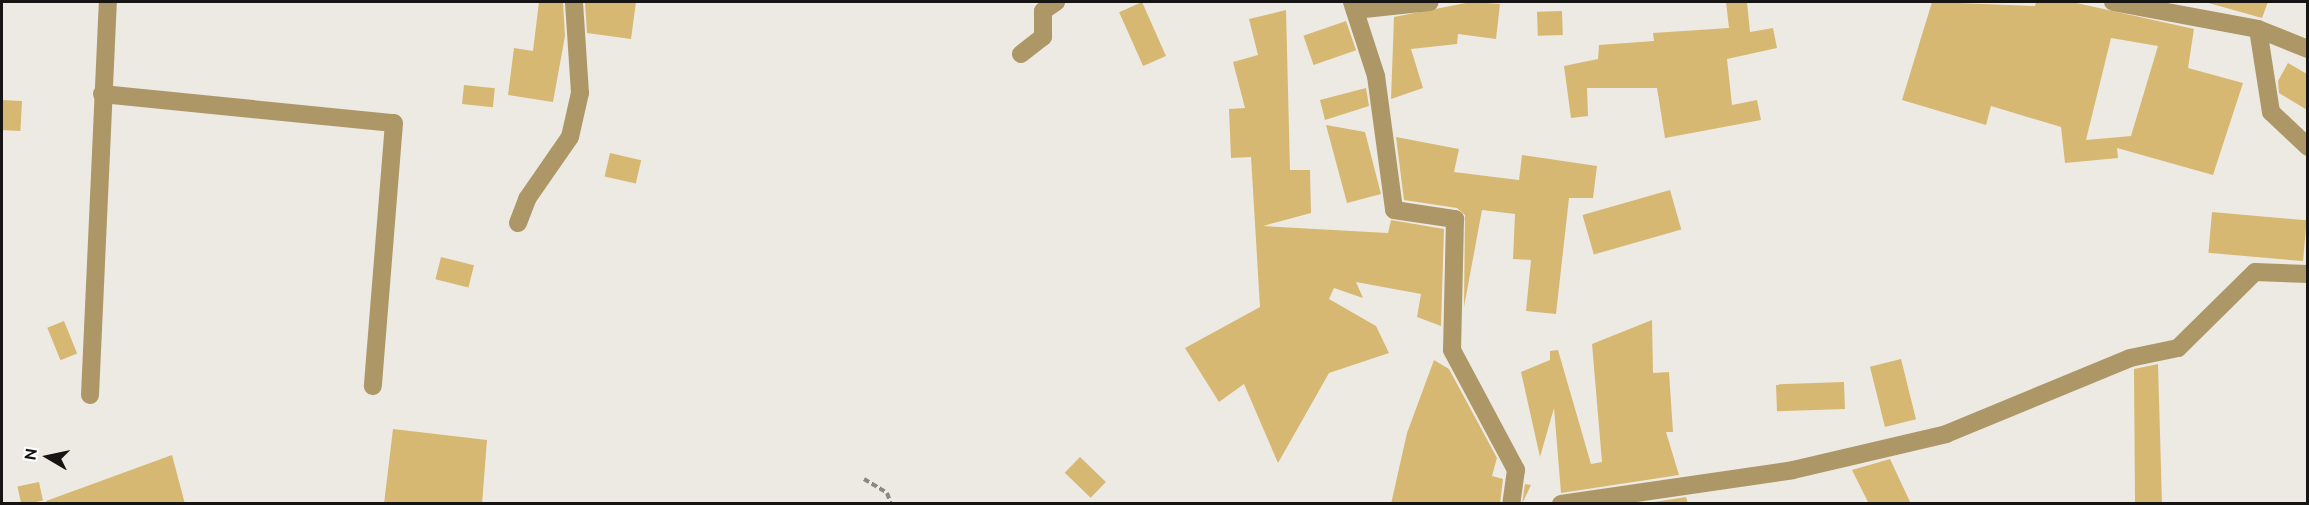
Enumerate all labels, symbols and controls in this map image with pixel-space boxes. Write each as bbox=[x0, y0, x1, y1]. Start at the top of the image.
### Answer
north arrow bbox=[18, 427, 78, 487]
text: N bbox=[20, 447, 40, 461]

